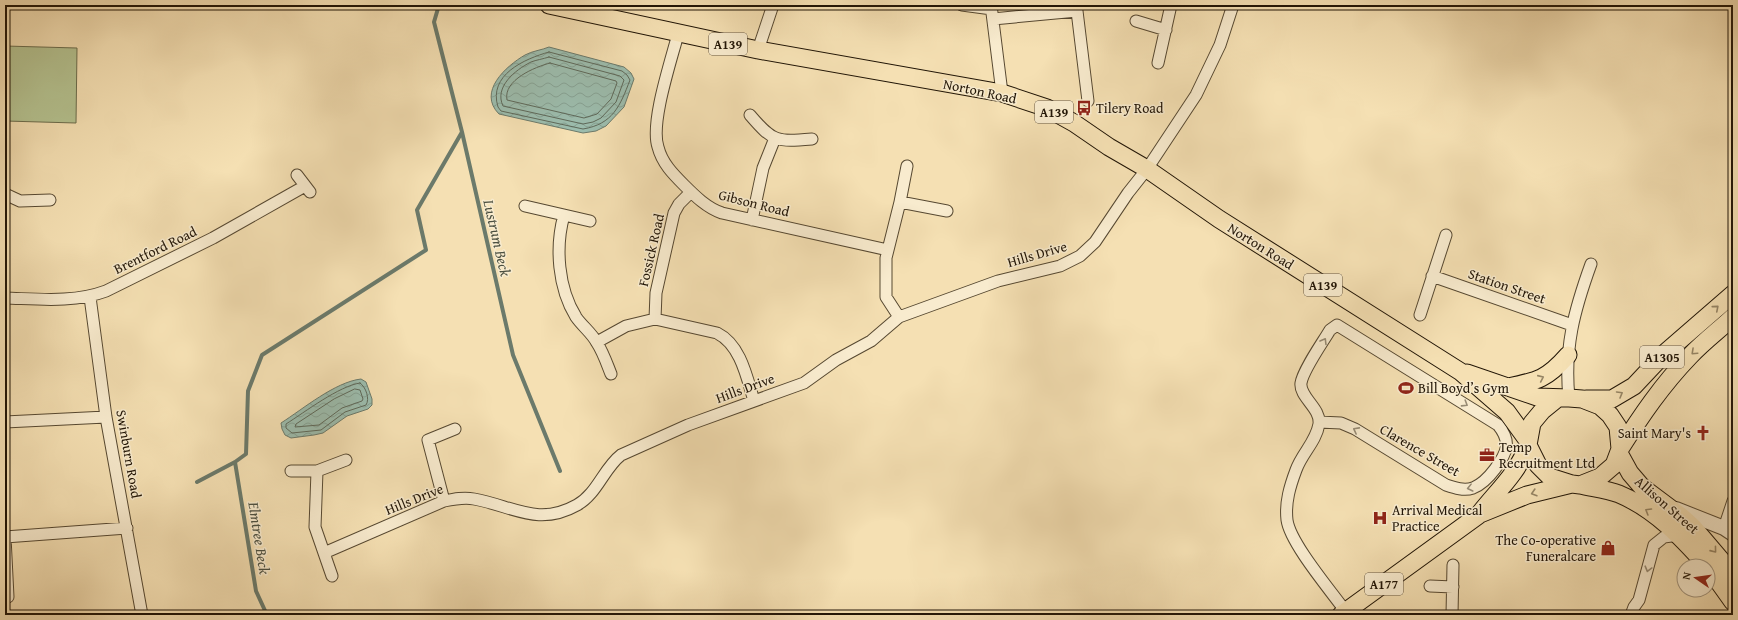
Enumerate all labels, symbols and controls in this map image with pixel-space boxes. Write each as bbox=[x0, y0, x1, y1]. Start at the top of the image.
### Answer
road number: A139 bbox=[709, 33, 747, 55]
street label: Norton Road bbox=[942, 73, 1019, 109]
place label: Tilery Road bbox=[1096, 98, 1164, 118]
bus stop icon: Tilery Road bbox=[1075, 99, 1093, 117]
road number: A139 bbox=[1035, 101, 1073, 123]
street label: Gibson Road bbox=[716, 185, 792, 222]
water label: Lustrum Beck bbox=[478, 196, 517, 279]
street label: Fossick Road bbox=[633, 211, 669, 288]
street label: Norton Road bbox=[1224, 218, 1298, 274]
street label: Brentford Road bbox=[110, 221, 200, 279]
street label: Hills Drive bbox=[1005, 236, 1070, 272]
street label: Station Street bbox=[1466, 263, 1548, 309]
road number: A139 bbox=[1304, 274, 1342, 296]
one-way arrow bbox=[1712, 306, 1719, 313]
one-way arrow bbox=[1319, 338, 1326, 345]
road number: A1305 bbox=[1640, 346, 1684, 368]
one-way arrow bbox=[1691, 347, 1698, 354]
street label: Hills Drive bbox=[713, 368, 778, 408]
one-way arrow bbox=[1538, 374, 1545, 382]
place label: Bill Boyd’s Gym bbox=[1418, 378, 1510, 398]
sports icon: Bill Boyd’s Gym bbox=[1397, 379, 1415, 397]
one-way arrow bbox=[1616, 392, 1623, 399]
one-way arrow bbox=[1461, 400, 1468, 407]
street label: Swinburn Road bbox=[111, 408, 147, 500]
street label: Clarence Street bbox=[1376, 419, 1464, 481]
place label: Saint Mary's bbox=[1618, 423, 1691, 443]
church icon: Saint Mary's bbox=[1694, 424, 1712, 442]
one-way arrow bbox=[1353, 428, 1360, 435]
place label: Temp Recruitment Ltd bbox=[1499, 437, 1596, 473]
office icon: Temp Recruitment Ltd bbox=[1478, 446, 1496, 464]
street label: Allison Street bbox=[1630, 471, 1704, 539]
street label: Hills Drive bbox=[382, 478, 446, 520]
one-way arrow bbox=[1466, 483, 1473, 491]
one-way arrow bbox=[1531, 488, 1538, 497]
water label: Elmtree Beck bbox=[243, 499, 276, 576]
place label: Arrival Medical Practice bbox=[1392, 500, 1483, 536]
hospital icon: Arrival Medical Practice bbox=[1371, 509, 1389, 527]
one-way arrow bbox=[1645, 509, 1652, 516]
place label: The Co-operative Funeralcare bbox=[1495, 530, 1596, 566]
shop icon: The Co-operative Funeralcare bbox=[1599, 539, 1617, 557]
one-way arrow bbox=[1709, 545, 1716, 552]
north arrow bbox=[1676, 558, 1716, 598]
one-way arrow bbox=[1644, 566, 1652, 572]
text: N bbox=[1678, 570, 1695, 581]
road number: A177 bbox=[1365, 573, 1403, 595]

